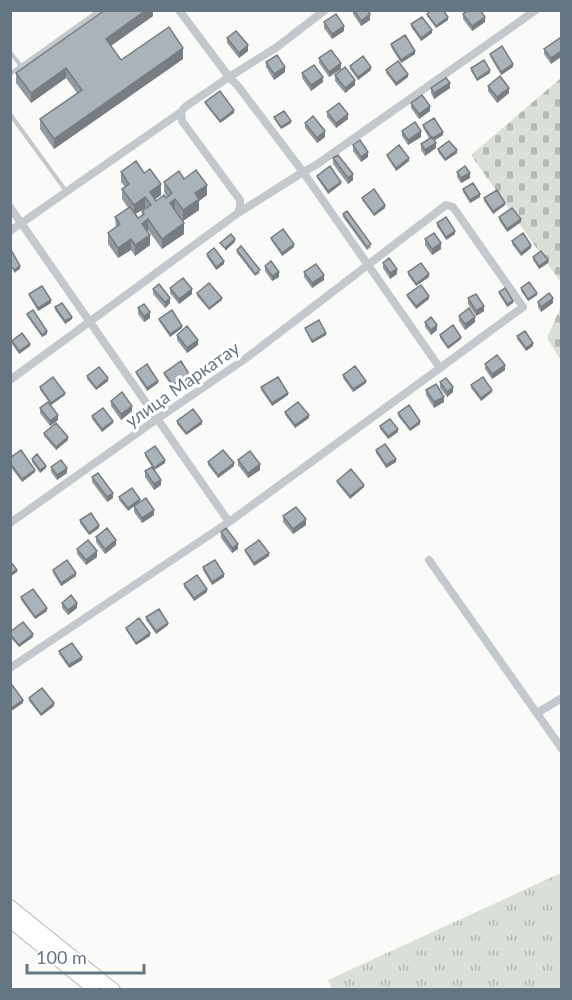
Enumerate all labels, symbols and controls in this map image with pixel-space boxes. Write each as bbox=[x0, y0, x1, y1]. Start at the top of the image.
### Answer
street label: улица Маркатау bbox=[121, 336, 244, 432]
scale bar bbox=[27, 937, 144, 975]
text: 100 m bbox=[36, 946, 87, 968]

